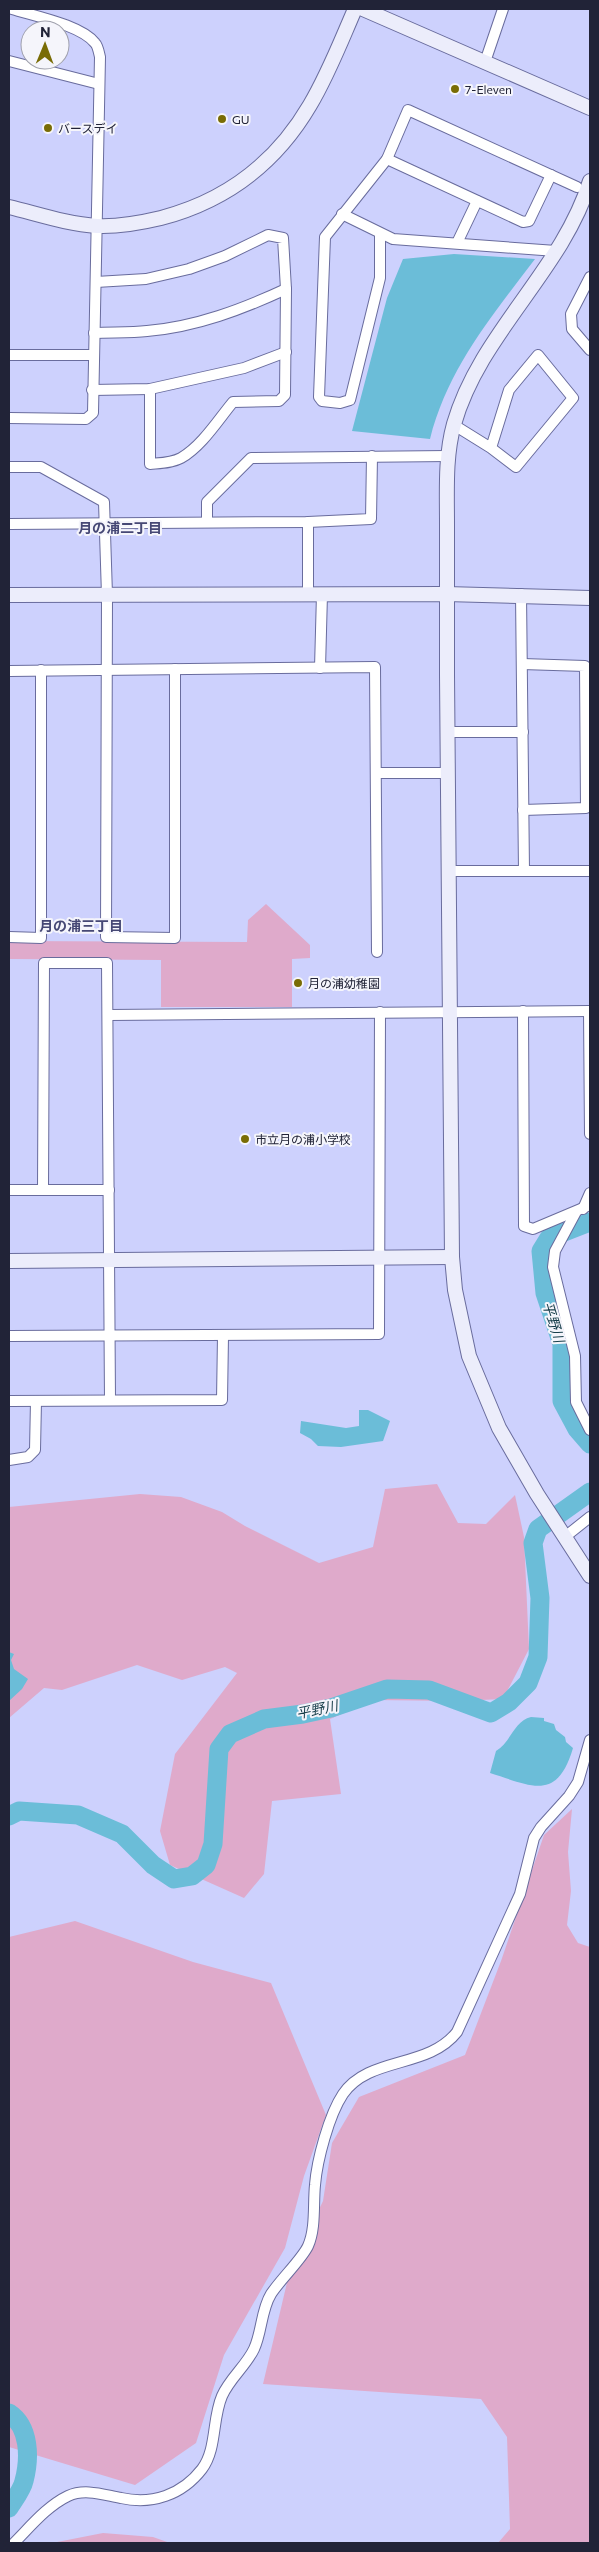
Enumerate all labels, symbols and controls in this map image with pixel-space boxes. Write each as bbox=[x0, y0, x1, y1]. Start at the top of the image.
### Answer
north arrow bbox=[20, 20, 70, 70]
text: N bbox=[40, 23, 51, 40]
place label: 7-Eleven bbox=[465, 82, 512, 96]
marker: 7-Eleven bbox=[449, 83, 461, 95]
place label: GU bbox=[232, 112, 250, 126]
marker: GU bbox=[216, 113, 228, 125]
place label: バースデイ bbox=[58, 121, 117, 135]
marker: バースデイ bbox=[42, 122, 54, 134]
district label: 月の浦二丁目 bbox=[78, 519, 162, 536]
district label: 月の浦三丁目 bbox=[39, 917, 123, 934]
place label: 月の浦幼稚園 bbox=[308, 976, 380, 990]
marker: 月の浦幼稚園 bbox=[292, 977, 304, 989]
place label: 市立月の浦小学校 bbox=[255, 1132, 351, 1146]
marker: 市立月の浦小学校 bbox=[239, 1133, 251, 1145]
water label: 平野川 bbox=[540, 1299, 569, 1346]
water label: 平野川 bbox=[295, 1696, 341, 1722]

